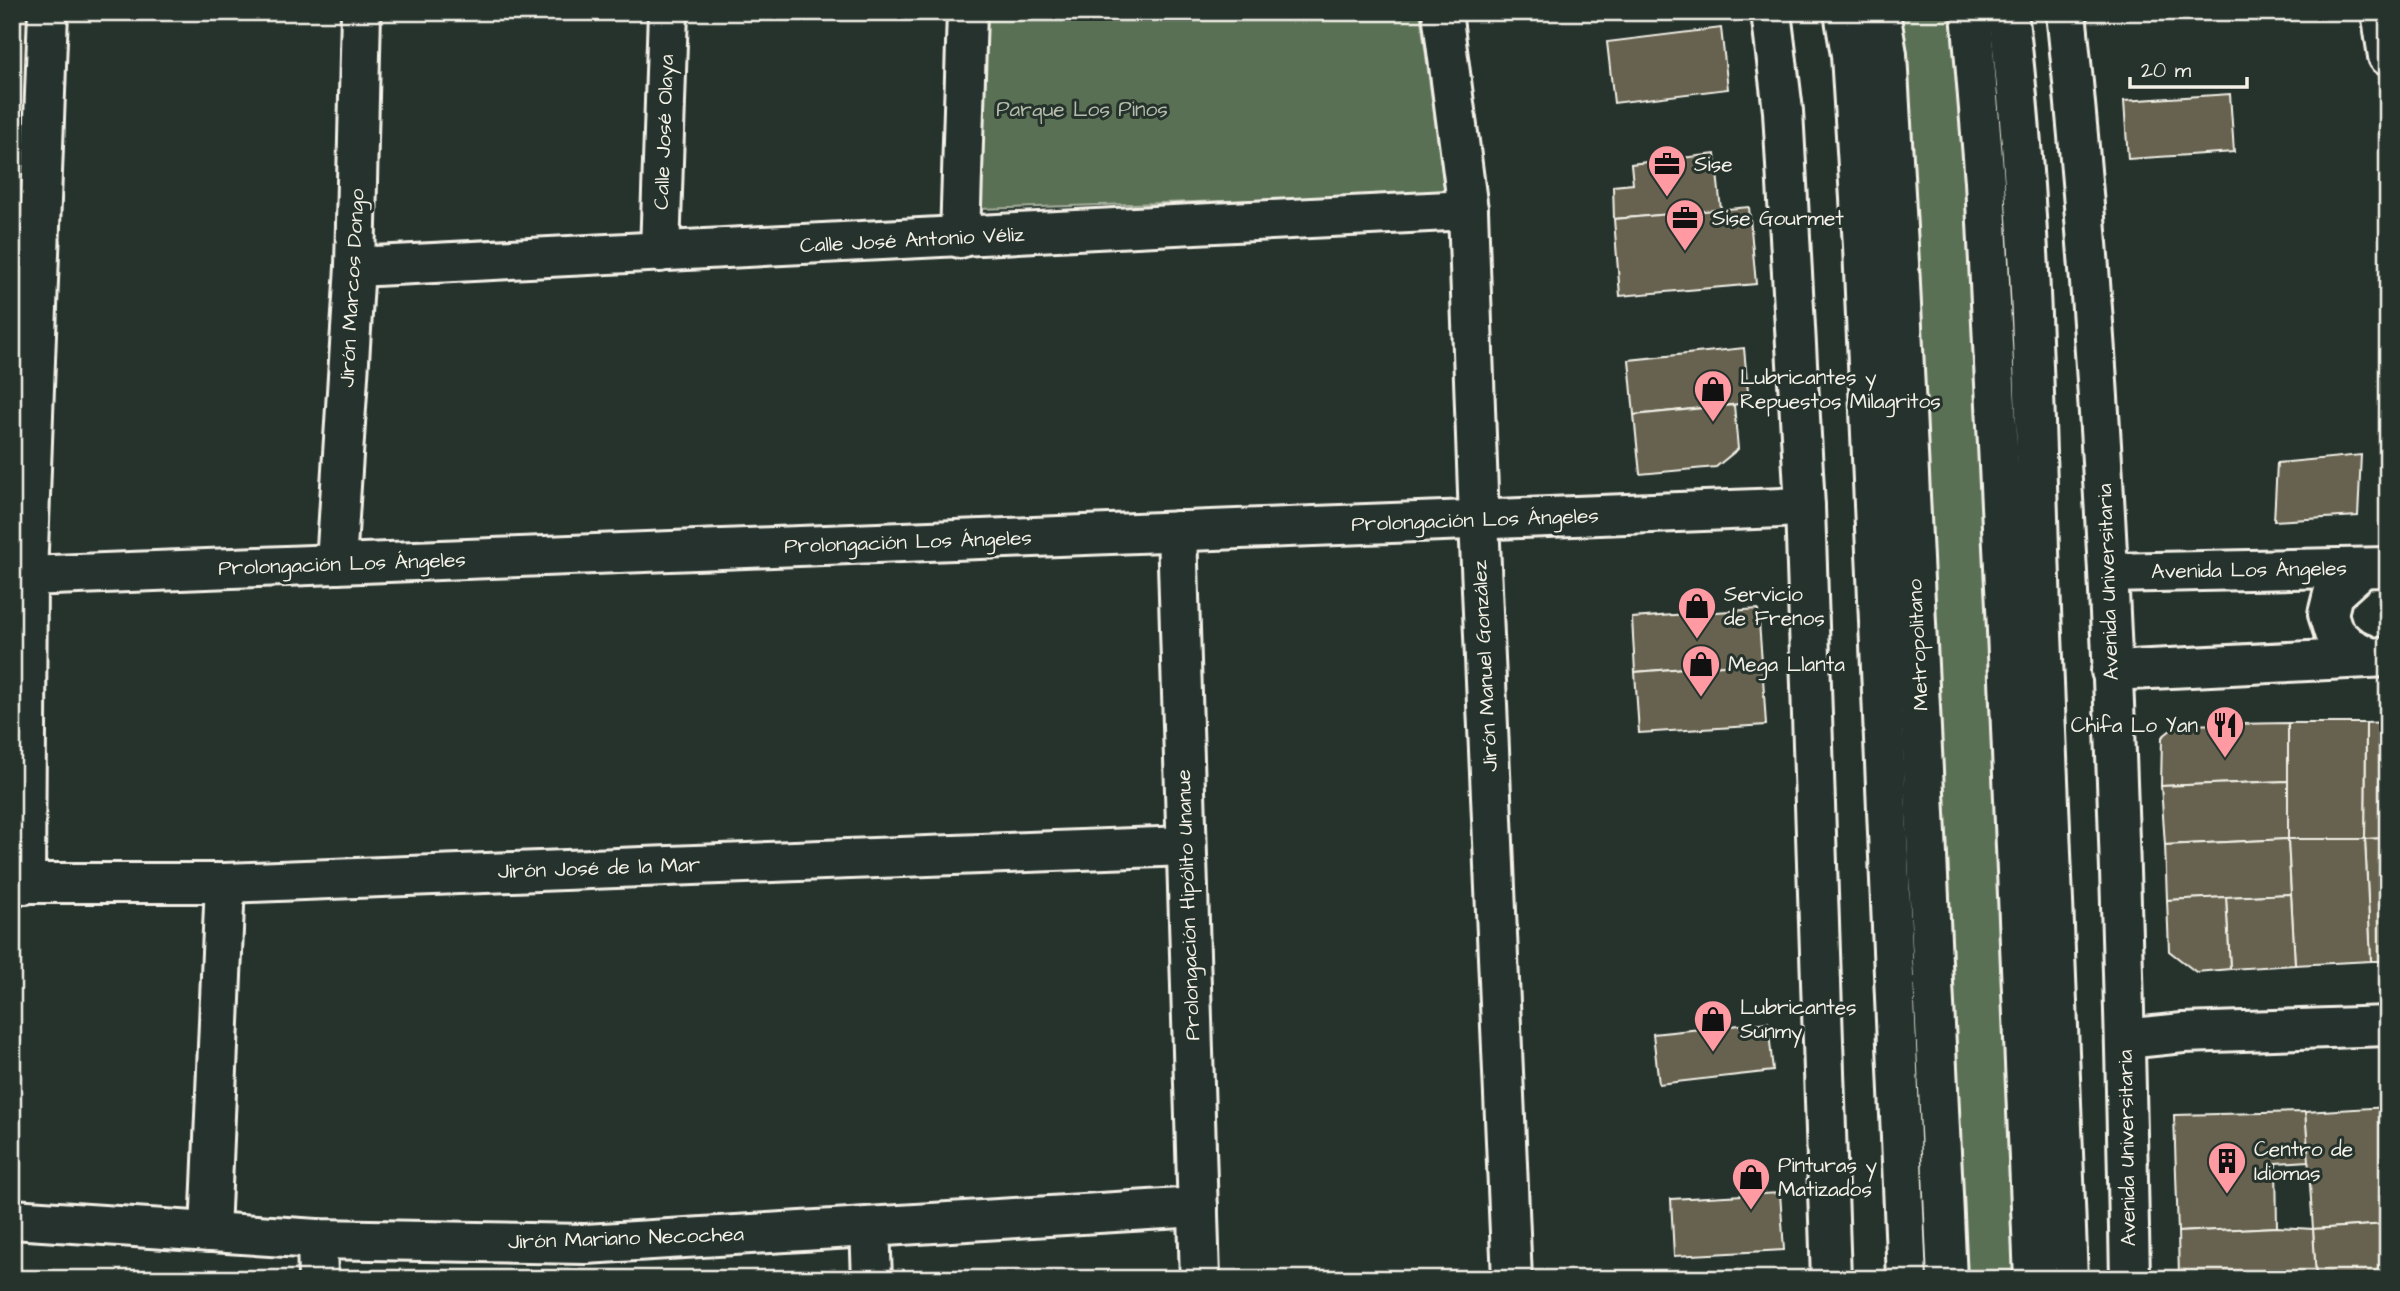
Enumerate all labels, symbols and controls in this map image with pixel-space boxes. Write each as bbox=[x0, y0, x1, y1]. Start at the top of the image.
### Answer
scale bar bbox=[2130, 46, 2248, 90]
street label: Calle José Olaya bbox=[647, 54, 683, 210]
text: 20 m bbox=[2141, 56, 2192, 85]
park label: Parque Los Pinos bbox=[996, 95, 1168, 124]
office icon: Sise bbox=[1646, 143, 1688, 198]
place label: Sise bbox=[1694, 150, 1733, 179]
street label: Jirón Marcos Dongo bbox=[332, 188, 374, 388]
office icon: Sise Gourmet bbox=[1664, 197, 1706, 252]
place label: Sise Gourmet bbox=[1712, 204, 1844, 233]
street label: Calle José Antonio Véliz bbox=[799, 220, 1026, 260]
place label: Lubricantes y Repuestos Milagritos bbox=[1740, 363, 1941, 418]
shop icon: Lubricantes y Repuestos Milagritos bbox=[1692, 368, 1734, 423]
street label: Avenida Universitaria bbox=[2090, 483, 2126, 681]
street label: Prolongación Los Ángeles bbox=[1351, 501, 1599, 541]
street label: Prolongación Los Ángeles bbox=[784, 523, 1032, 563]
street label: Prolongación Los Ángeles bbox=[218, 545, 466, 585]
street label: Avenida Los Ángeles bbox=[2151, 554, 2347, 588]
street label: Jirón Manuel González bbox=[1465, 559, 1505, 773]
street label: Metropolitano bbox=[1900, 578, 1937, 712]
place label: Servicio de Frenos bbox=[1724, 580, 1825, 633]
shop icon: Servicio de Frenos bbox=[1676, 585, 1718, 640]
shop icon: Mega Llanta bbox=[1680, 643, 1722, 698]
place label: Mega Llanta bbox=[1728, 650, 1845, 681]
restaurant icon: Chifa Lo Yan bbox=[2204, 704, 2246, 759]
place label: Chifa Lo Yan bbox=[2071, 711, 2198, 740]
street label: Prolongación Hipólito Unanue bbox=[1169, 769, 1209, 1041]
street label: Jirón José de la Mar bbox=[497, 850, 701, 886]
place label: Lubricantes Sunmy bbox=[1740, 993, 1857, 1048]
shop icon: Lubricantes Sunmy bbox=[1692, 998, 1734, 1053]
street label: Avenida Universitaria bbox=[2111, 1049, 2143, 1247]
place label: Centro de Idiomas bbox=[2254, 1135, 2353, 1188]
building icon: Centro de Idiomas bbox=[2206, 1140, 2248, 1195]
place label: Pinturas y Matizados bbox=[1778, 1151, 1877, 1204]
shop icon: Pinturas y Matizados bbox=[1730, 1156, 1772, 1211]
street label: Jirón Mariano Necochea bbox=[507, 1219, 745, 1257]

